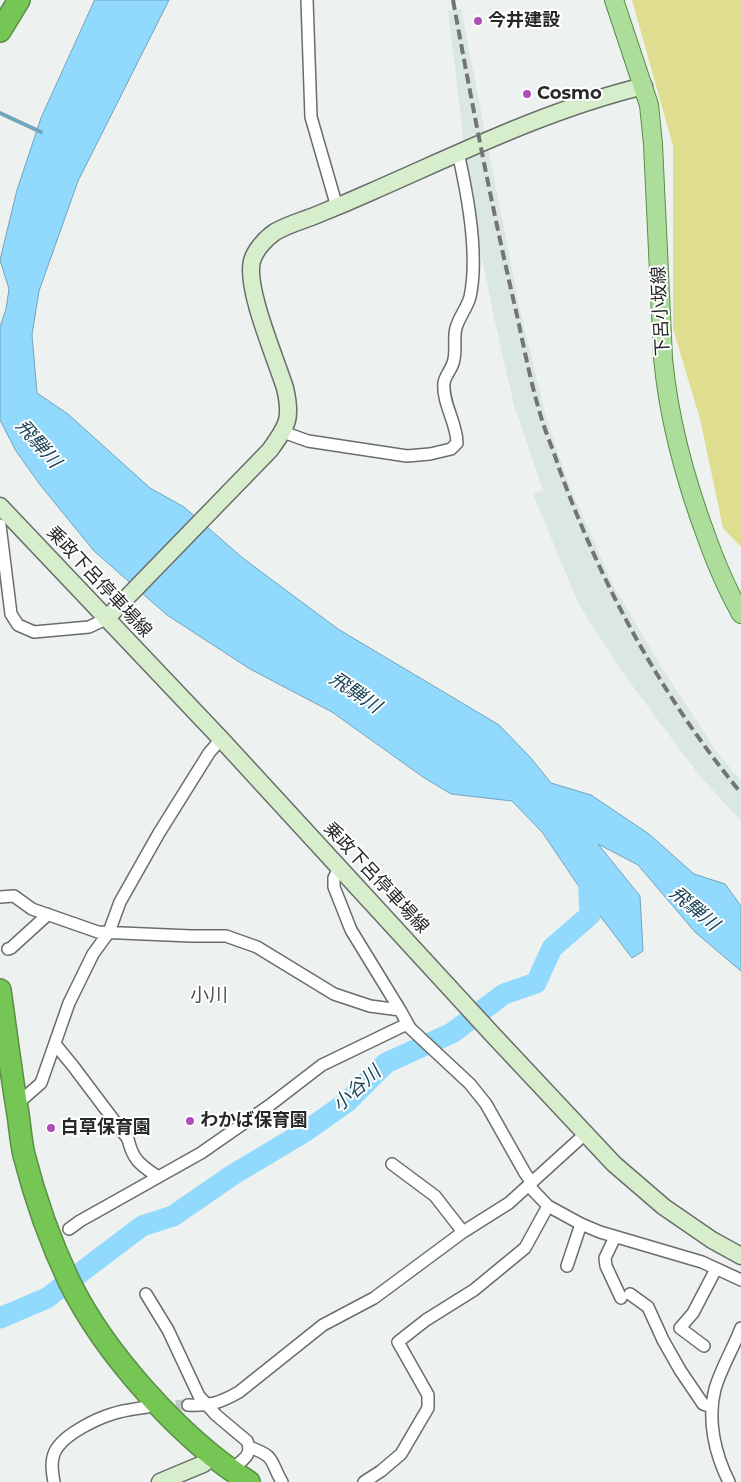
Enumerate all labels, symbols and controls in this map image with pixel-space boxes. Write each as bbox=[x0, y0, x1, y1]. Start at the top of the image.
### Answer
place label: 今井建設 bbox=[488, 10, 560, 32]
marker: 今井建設 bbox=[472, 15, 484, 27]
place label: Cosmo bbox=[537, 83, 602, 105]
marker: Cosmo bbox=[521, 88, 533, 100]
street label: 下呂小坂線 bbox=[648, 265, 674, 357]
water label: 飛騨川 bbox=[11, 415, 65, 473]
street label: 乗政下呂停車場線 bbox=[42, 522, 156, 642]
water label: 飛騨川 bbox=[325, 668, 385, 718]
street label: 乗政下呂停車場線 bbox=[319, 818, 433, 938]
water label: 飛騨川 bbox=[665, 882, 723, 936]
district label: 小川 bbox=[190, 984, 228, 1006]
water label: 小谷川 bbox=[328, 1061, 386, 1117]
place label: わかば保育園 bbox=[200, 1110, 308, 1132]
marker: わかば保育園 bbox=[184, 1115, 196, 1127]
place label: 白草保育園 bbox=[61, 1117, 151, 1139]
marker: 白草保育園 bbox=[45, 1122, 57, 1134]

